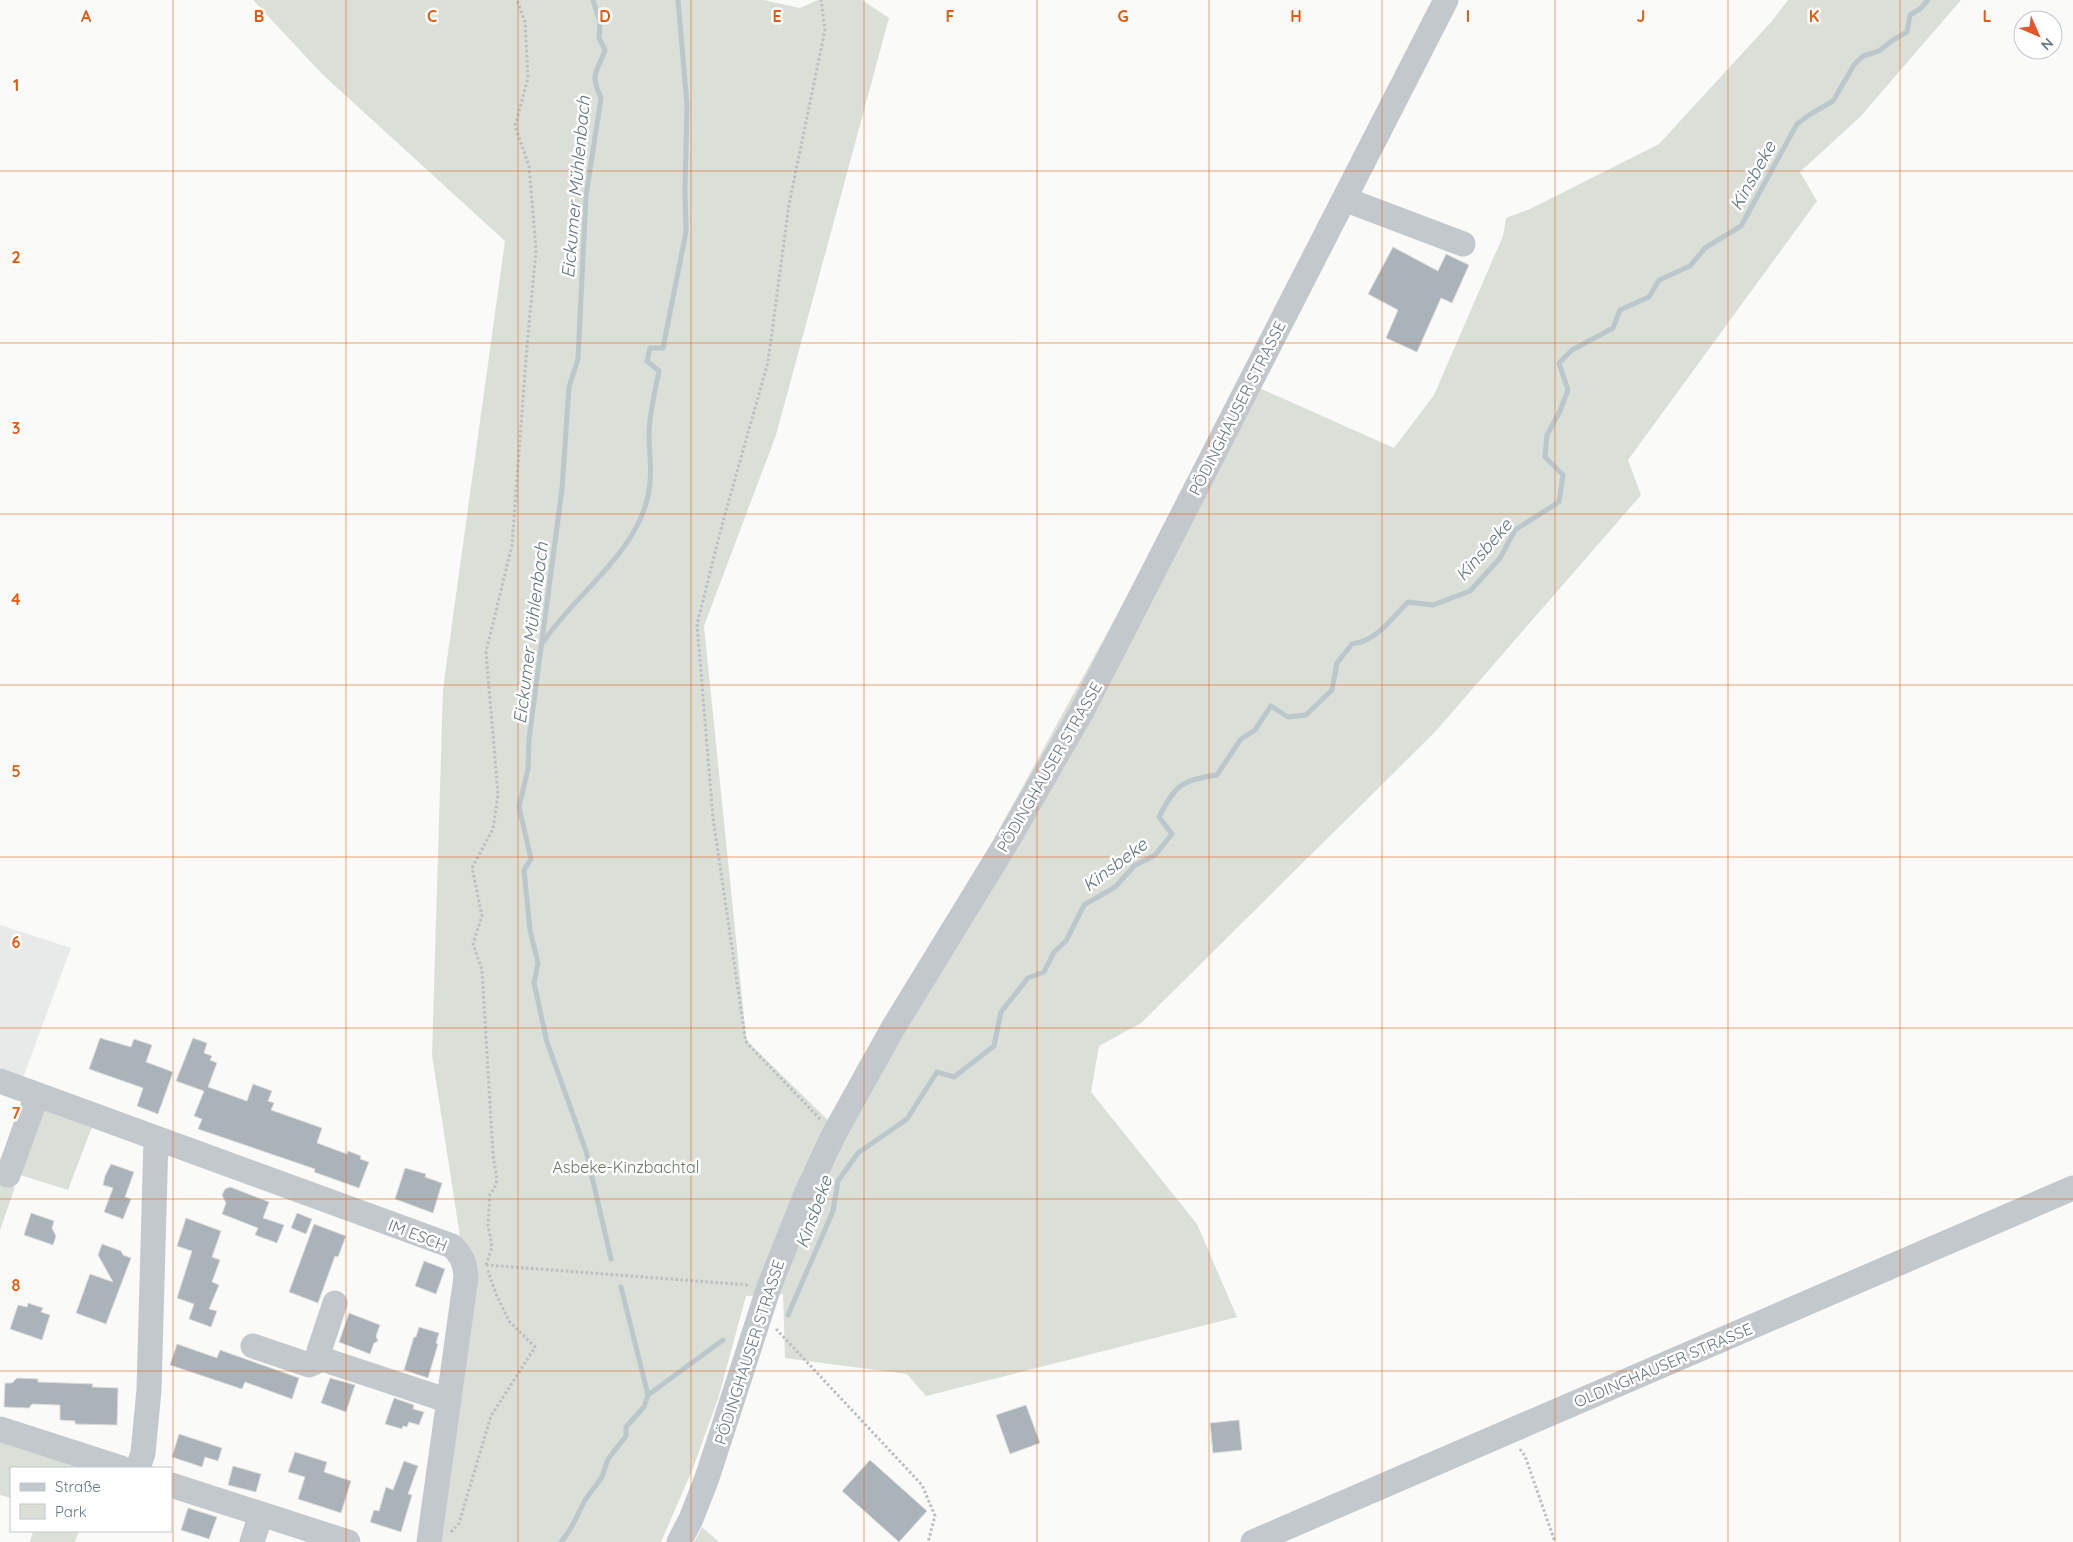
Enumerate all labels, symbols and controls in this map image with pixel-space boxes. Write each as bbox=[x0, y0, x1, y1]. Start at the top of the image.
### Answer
text: A bbox=[81, 6, 92, 26]
text: B bbox=[254, 6, 264, 26]
text: C bbox=[427, 6, 437, 26]
text: D bbox=[599, 6, 611, 26]
text: E bbox=[772, 6, 782, 26]
text: F bbox=[946, 6, 955, 26]
text: G bbox=[1117, 6, 1129, 26]
text: H bbox=[1290, 6, 1302, 26]
text: I bbox=[1466, 6, 1470, 26]
text: J bbox=[1637, 6, 1645, 26]
text: K bbox=[1809, 6, 1819, 26]
text: L bbox=[1983, 6, 1992, 26]
north arrow bbox=[2013, 10, 2063, 60]
text: N bbox=[2037, 34, 2057, 54]
text: 1 bbox=[13, 75, 19, 95]
water label: Eickumer Mühlenbach bbox=[556, 94, 595, 279]
water label: Kinsbeke bbox=[1724, 137, 1781, 214]
text: 2 bbox=[11, 247, 21, 267]
street label: PÖDINGHAUSER STRASSE bbox=[1184, 317, 1290, 499]
text: 3 bbox=[12, 418, 20, 438]
water label: Kinsbeke bbox=[1450, 513, 1518, 586]
water label: Eickumer Mühlenbach bbox=[508, 540, 553, 725]
text: 4 bbox=[11, 589, 21, 609]
street label: PÖDINGHAUSER STRASSE bbox=[992, 678, 1106, 856]
text: 5 bbox=[11, 761, 21, 781]
water label: Kinsbeke bbox=[1078, 832, 1152, 896]
text: 6 bbox=[12, 932, 21, 952]
text: 7 bbox=[12, 1103, 21, 1123]
park label: Asbeke-Kinzbachtal bbox=[553, 1157, 699, 1177]
water label: Kinsbeke bbox=[790, 1172, 838, 1251]
street label: IM ESCH bbox=[386, 1215, 450, 1255]
street label: PÖDINGHAUSER STRASSE bbox=[710, 1257, 788, 1447]
text: 8 bbox=[12, 1275, 21, 1295]
street label: OLDINGHAUSER STRASSE bbox=[1571, 1318, 1755, 1412]
legend bbox=[10, 1467, 172, 1532]
text: Straße bbox=[55, 1477, 101, 1496]
text: Park bbox=[55, 1502, 87, 1521]

